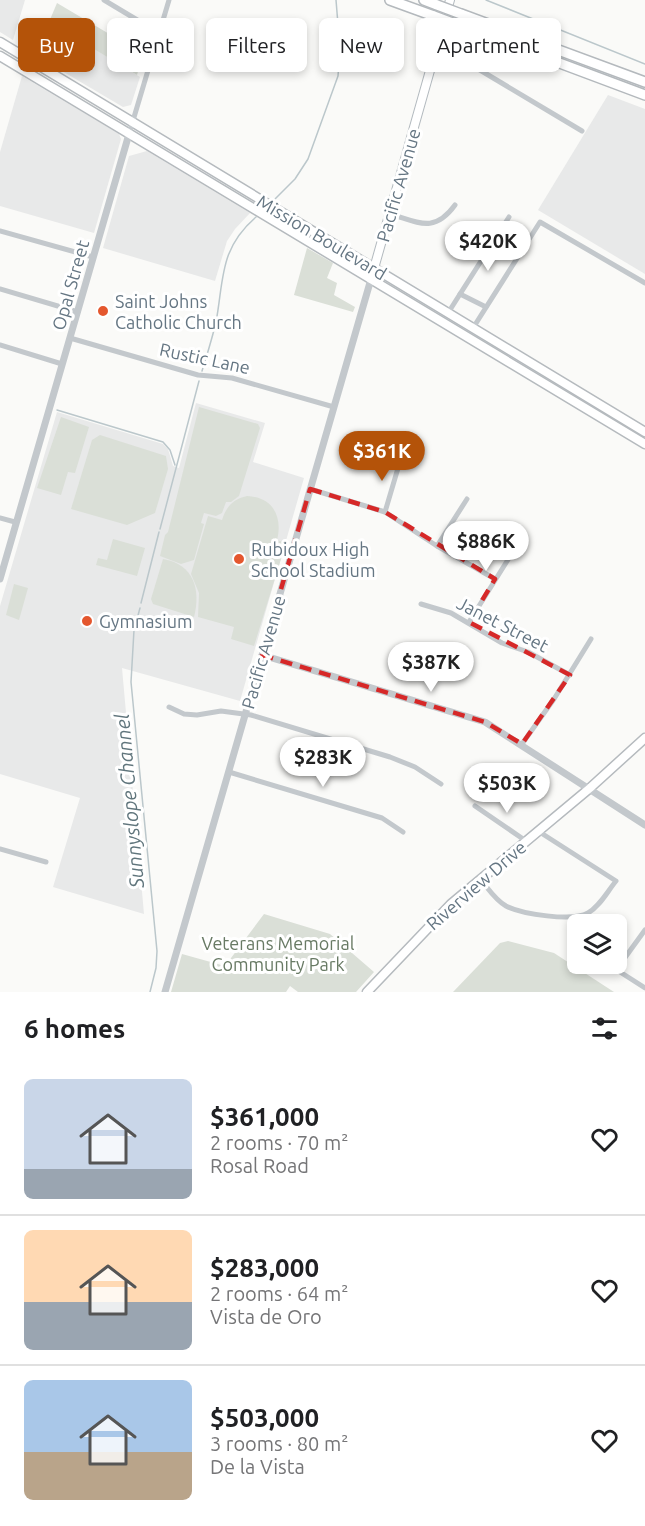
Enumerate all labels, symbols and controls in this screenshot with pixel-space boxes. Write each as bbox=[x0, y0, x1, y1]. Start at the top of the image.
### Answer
chip: Buy bbox=[18, 18, 95, 72]
chip: Rent bbox=[107, 18, 194, 72]
chip: Filters bbox=[206, 18, 307, 72]
chip: New bbox=[319, 18, 404, 72]
chip: Apartment bbox=[416, 18, 561, 72]
street label: Pacific Avenue bbox=[372, 126, 424, 244]
street label: Mission Boulevard bbox=[254, 191, 390, 283]
pin: $420K bbox=[446, 221, 530, 272]
text: $420K bbox=[459, 229, 517, 252]
street label: Opal Street bbox=[48, 238, 92, 332]
place label: Saint Johns Catholic Church bbox=[115, 291, 242, 332]
marker: Saint Johns Catholic Church bbox=[96, 304, 110, 318]
street label: Rustic Lane bbox=[158, 339, 252, 377]
pin: $361K bbox=[340, 431, 424, 482]
text: $361K bbox=[353, 439, 411, 462]
pin: $886K bbox=[444, 521, 528, 572]
text: $886K bbox=[457, 529, 515, 552]
place label: Rubidoux High School Stadium bbox=[251, 539, 375, 580]
marker: Rubidoux High School Stadium bbox=[232, 552, 246, 566]
street label: Janet Street bbox=[454, 592, 552, 656]
street label: Pacific Avenue bbox=[237, 593, 289, 711]
place label: Gymnasium bbox=[99, 611, 193, 631]
marker: Gymnasium bbox=[80, 614, 94, 628]
pin: $387K bbox=[389, 642, 473, 693]
text: $387K bbox=[402, 650, 460, 673]
water label: Sunnyslope Channel bbox=[110, 712, 148, 890]
pin: $283K bbox=[281, 737, 365, 788]
text: $283K bbox=[294, 745, 352, 768]
pin: $503K bbox=[465, 763, 549, 814]
text: $503K bbox=[478, 771, 536, 794]
street label: Riverview Drive bbox=[422, 836, 530, 934]
map controls bbox=[567, 914, 627, 974]
button: layers bbox=[567, 914, 627, 974]
park label: Veterans Memorial Community Park bbox=[202, 933, 355, 974]
icon: filters bbox=[588, 1012, 621, 1045]
text: 6 homes bbox=[24, 1014, 125, 1043]
text: $361,000 bbox=[210, 1102, 319, 1131]
icon: home bbox=[72, 1103, 144, 1175]
icon: heart bbox=[588, 1123, 621, 1156]
text: 2 rooms · 70 m² bbox=[210, 1131, 348, 1154]
text: Rosal Road bbox=[210, 1154, 309, 1177]
text: $283,000 bbox=[210, 1253, 319, 1282]
icon: home bbox=[72, 1254, 144, 1326]
icon: heart bbox=[588, 1274, 621, 1307]
text: 2 rooms · 64 m² bbox=[210, 1282, 348, 1305]
text: Vista de Oro bbox=[210, 1305, 322, 1328]
text: $503,000 bbox=[210, 1403, 319, 1432]
icon: home bbox=[72, 1404, 144, 1476]
icon: heart bbox=[588, 1424, 621, 1457]
text: 3 rooms · 80 m² bbox=[210, 1432, 348, 1455]
text: De la Vista bbox=[210, 1455, 305, 1478]

